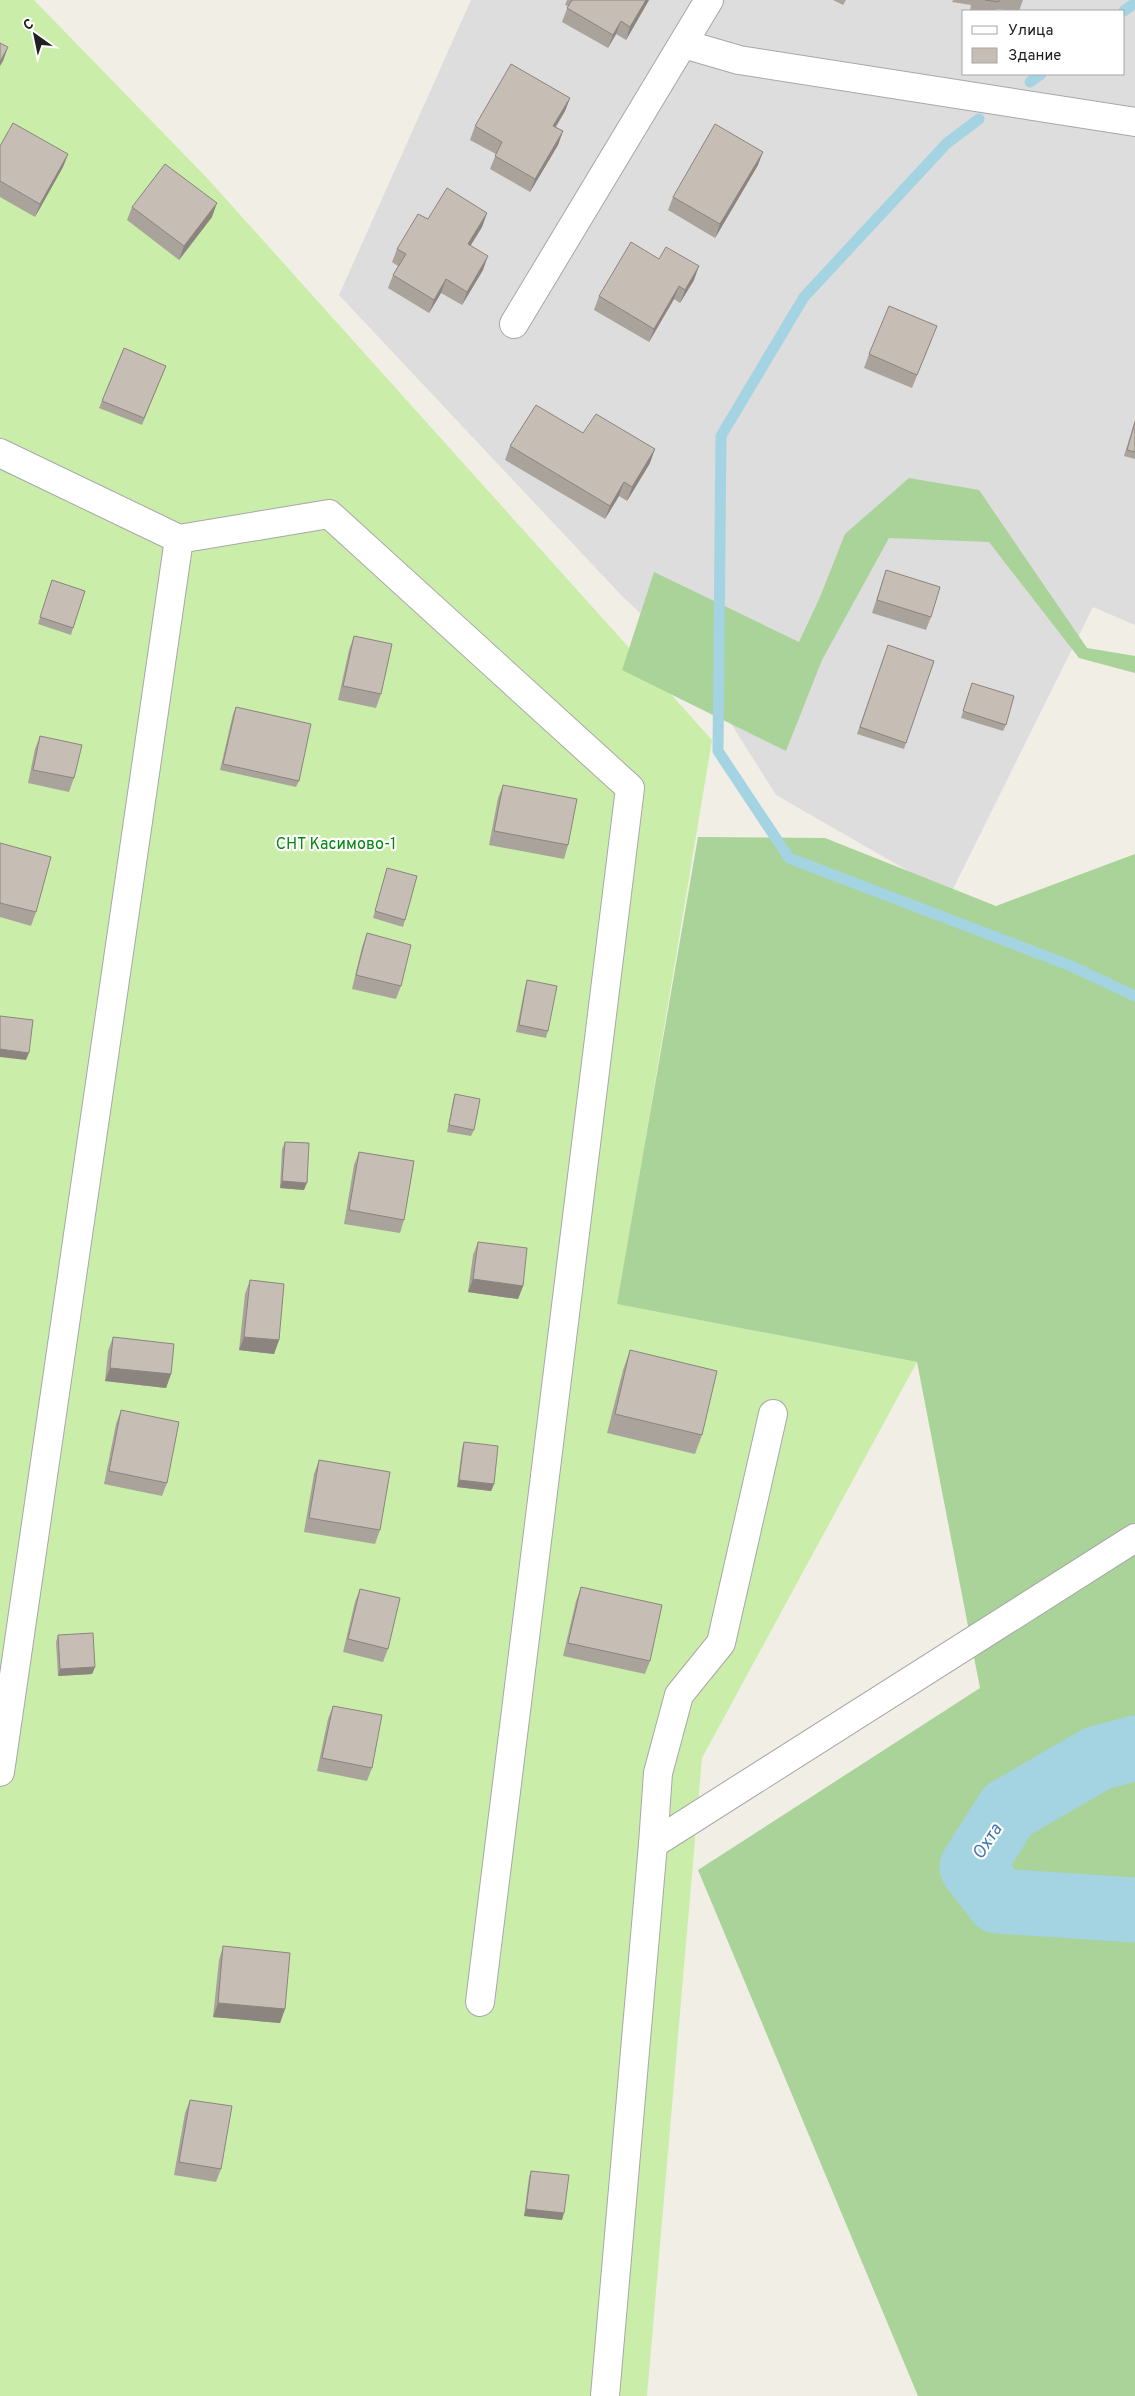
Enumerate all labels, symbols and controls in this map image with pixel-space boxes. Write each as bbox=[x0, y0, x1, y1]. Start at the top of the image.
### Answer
north arrow bbox=[10, 10, 60, 60]
legend bbox=[962, 10, 1125, 75]
text: С bbox=[20, 16, 37, 35]
text: Улица bbox=[1008, 22, 1053, 41]
text: Здание bbox=[1008, 47, 1061, 66]
park label: СНТ Касимово-1 bbox=[276, 835, 396, 855]
water label: Охта bbox=[968, 1819, 1008, 1864]

